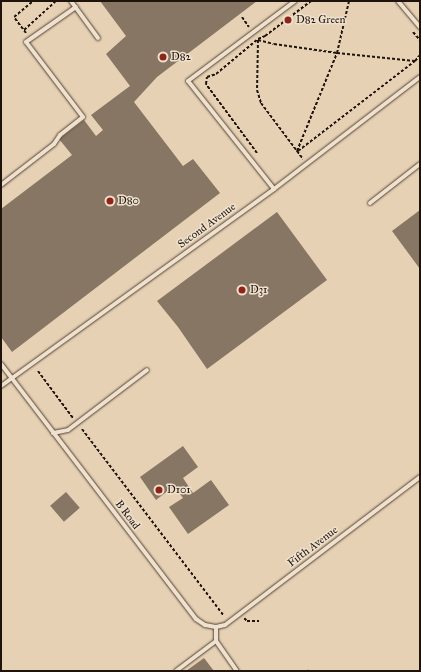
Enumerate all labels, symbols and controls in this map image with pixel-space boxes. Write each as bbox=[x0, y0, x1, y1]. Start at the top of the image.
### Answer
place label: D82 Green bbox=[296, 13, 346, 27]
marker: D82 Green bbox=[283, 15, 293, 25]
place label: D82 bbox=[171, 50, 191, 64]
marker: D82 bbox=[158, 52, 168, 62]
place label: D80 bbox=[118, 194, 139, 208]
marker: D80 bbox=[105, 196, 115, 206]
street label: Second Avenue bbox=[176, 201, 238, 251]
place label: D31 bbox=[250, 283, 267, 297]
marker: D31 bbox=[237, 285, 247, 295]
place label: D101 bbox=[167, 483, 191, 497]
marker: D101 bbox=[154, 485, 164, 495]
street label: B Road bbox=[112, 498, 142, 532]
street label: Fifth Avenue bbox=[285, 524, 341, 570]

